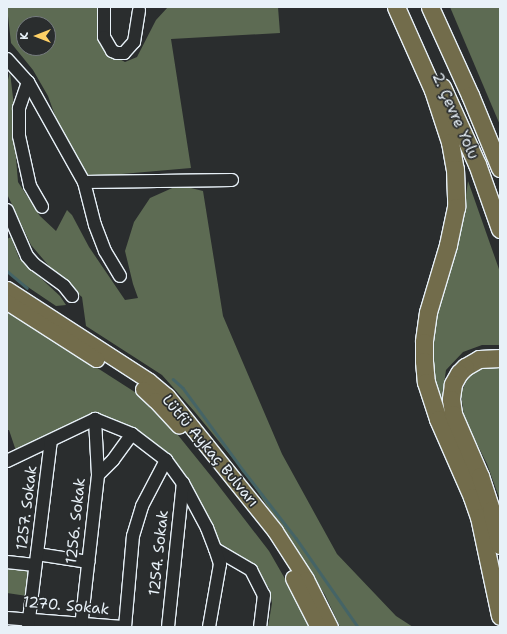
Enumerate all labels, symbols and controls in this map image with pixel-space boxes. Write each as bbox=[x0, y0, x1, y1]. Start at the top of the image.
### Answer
north arrow bbox=[16, 16, 56, 56]
text: K bbox=[17, 32, 32, 40]
street label: 2. Çevre Yolu bbox=[428, 70, 482, 162]
street label: Lütfü Aykaç Bulvarı bbox=[158, 391, 262, 511]
street label: 1257. Sokak bbox=[13, 465, 41, 551]
street label: 1256. Sokak bbox=[63, 477, 89, 565]
street label: 1254. Sokak bbox=[146, 509, 172, 597]
street label: 1270. Sokak bbox=[22, 593, 110, 619]

